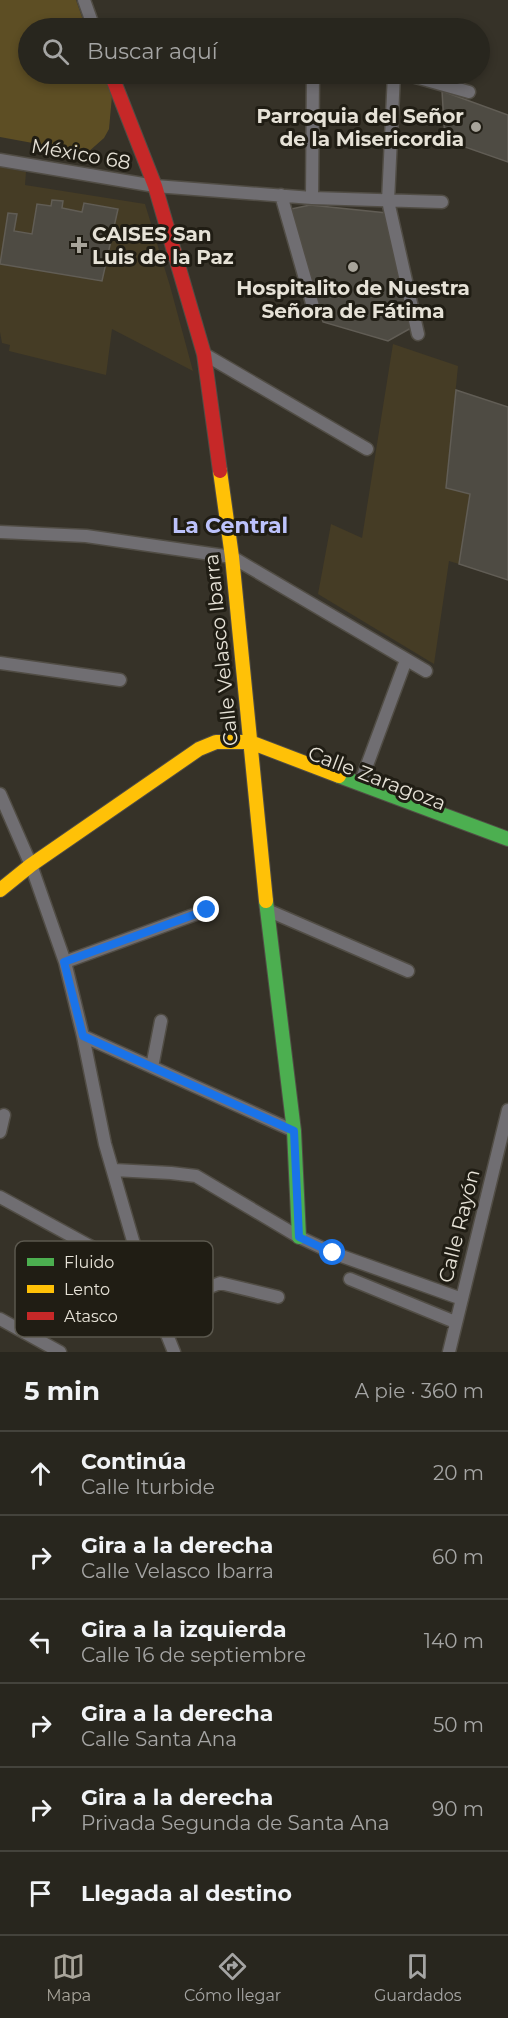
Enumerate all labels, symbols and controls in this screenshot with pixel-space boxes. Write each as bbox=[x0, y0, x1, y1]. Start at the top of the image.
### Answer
search box bbox=[18, 18, 490, 84]
icon: search bbox=[39, 35, 72, 68]
text: Buscar aquí bbox=[87, 38, 218, 65]
place label: Parroquia del Señor de la Misericordia bbox=[257, 104, 464, 151]
marker: Parroquia del Señor de la Misericordia bbox=[469, 120, 483, 134]
street label: México 68 bbox=[29, 133, 133, 175]
place label: CAISES San Luis de la Paz bbox=[92, 222, 234, 269]
marker: CAISES San Luis de la Paz bbox=[70, 236, 88, 254]
marker: Hospitalito de Nuestra Señora de Fátima bbox=[346, 260, 360, 274]
place label: Hospitalito de Nuestra Señora de Fátima bbox=[236, 276, 470, 323]
district label: La Central bbox=[172, 512, 288, 539]
street label: Calle Velasco Ibarra bbox=[199, 553, 243, 747]
street label: Calle Zaragoza bbox=[305, 741, 449, 815]
route end bbox=[193, 896, 219, 922]
street label: Calle Rayón bbox=[433, 1167, 485, 1285]
route start bbox=[319, 1239, 345, 1265]
legend bbox=[15, 1241, 213, 1337]
text: Fluido bbox=[64, 1253, 114, 1272]
text: Lento bbox=[64, 1280, 110, 1299]
text: Atasco bbox=[64, 1307, 118, 1326]
text: 5 min bbox=[24, 1375, 100, 1407]
text: A pie · 360 m bbox=[355, 1379, 484, 1403]
text: Continúa bbox=[81, 1448, 186, 1475]
icon: ahead bbox=[24, 1457, 57, 1490]
text: 20 m bbox=[433, 1461, 484, 1485]
text: Calle Iturbide bbox=[81, 1475, 215, 1499]
text: Gira a la derecha bbox=[81, 1532, 273, 1559]
icon: right bbox=[24, 1541, 57, 1574]
text: 60 m bbox=[432, 1545, 484, 1569]
text: Calle Velasco Ibarra bbox=[81, 1559, 274, 1583]
text: Gira a la izquierda bbox=[81, 1616, 287, 1643]
icon: left bbox=[24, 1625, 57, 1658]
text: 140 m bbox=[424, 1629, 484, 1653]
text: Calle 16 de septiembre bbox=[81, 1643, 306, 1667]
text: Gira a la derecha bbox=[81, 1700, 273, 1727]
icon: right bbox=[24, 1709, 57, 1742]
text: 50 m bbox=[433, 1713, 484, 1737]
text: Calle Santa Ana bbox=[81, 1727, 237, 1751]
text: Gira a la derecha bbox=[81, 1784, 273, 1811]
icon: right bbox=[24, 1793, 57, 1826]
text: 90 m bbox=[432, 1797, 484, 1821]
text: Privada Segunda de Santa Ana bbox=[81, 1811, 390, 1835]
icon: arrive bbox=[24, 1877, 57, 1910]
text: Llegada al destino bbox=[81, 1880, 292, 1907]
tab: Mapa bbox=[46, 1950, 91, 2005]
tab: Cómo llegar bbox=[184, 1950, 281, 2005]
tab: Guardados bbox=[374, 1950, 462, 2005]

